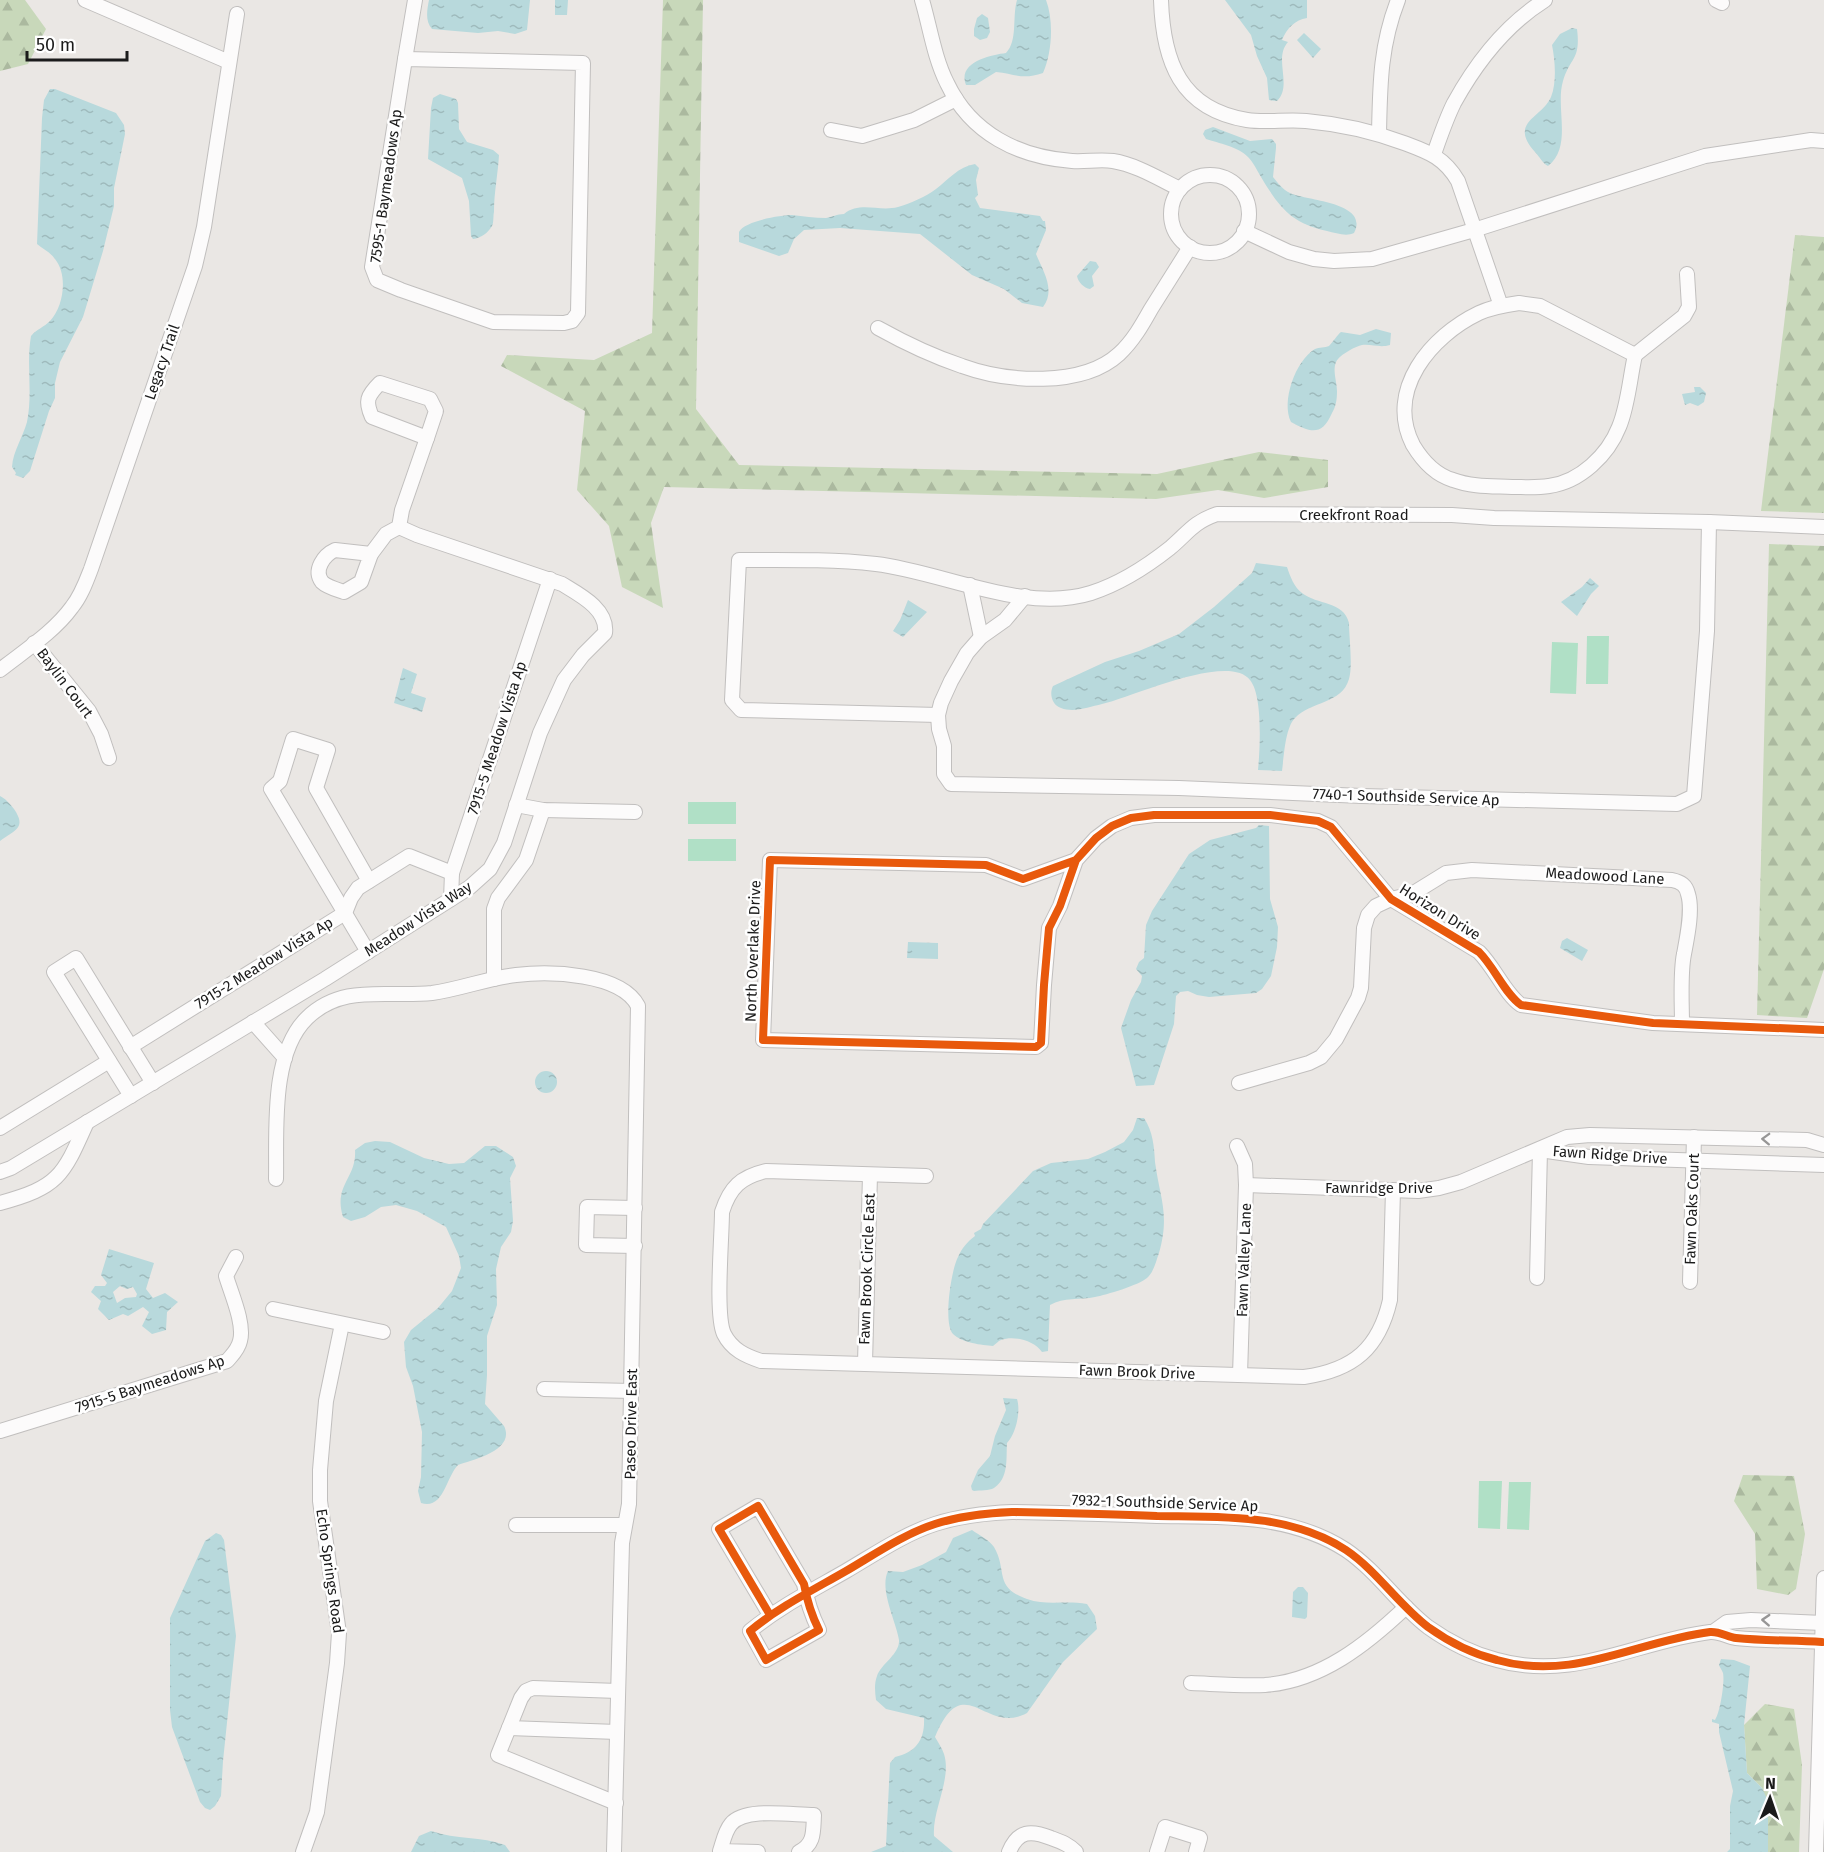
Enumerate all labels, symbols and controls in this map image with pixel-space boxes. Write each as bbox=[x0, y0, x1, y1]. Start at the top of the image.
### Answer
scale bar bbox=[27, 24, 128, 62]
text: 50 m bbox=[36, 34, 75, 56]
street label: 7595-1 Baymeadows Ap bbox=[366, 108, 406, 264]
street label: Legacy Trail bbox=[141, 321, 184, 402]
street label: Creekfront Road bbox=[1299, 506, 1409, 524]
street label: Baylin Court bbox=[33, 645, 97, 722]
street label: 7915-5 Meadow Vista Ap bbox=[464, 659, 530, 817]
street label: 7740-1 Southside Service Ap bbox=[1312, 785, 1500, 809]
street label: Meadowood Lane bbox=[1545, 864, 1665, 888]
street label: Meadow Vista Way bbox=[361, 877, 476, 960]
street label: North Overlake Drive bbox=[742, 880, 764, 1022]
street label: Horizon Drive bbox=[1396, 880, 1484, 944]
street label: 7915-2 Meadow Vista Ap bbox=[192, 913, 336, 1013]
one-way arrow bbox=[1762, 1133, 1771, 1146]
street label: Fawn Ridge Drive bbox=[1552, 1142, 1668, 1168]
street label: Fawn Oaks Court bbox=[1681, 1152, 1703, 1265]
street label: Fawnridge Drive bbox=[1325, 1179, 1433, 1197]
street label: Fawn Brook Circle East bbox=[855, 1192, 879, 1345]
street label: Fawn Valley Lane bbox=[1233, 1202, 1255, 1318]
street label: 7915-5 Baymeadows Ap bbox=[73, 1351, 227, 1417]
street label: Fawn Brook Drive bbox=[1078, 1361, 1196, 1383]
street label: Paseo Drive East bbox=[621, 1368, 641, 1480]
street label: 7932-1 Southside Service Ap bbox=[1071, 1491, 1259, 1515]
street label: Echo Springs Road bbox=[312, 1508, 348, 1634]
one-way arrow bbox=[1762, 1614, 1771, 1627]
north arrow bbox=[1740, 1768, 1800, 1828]
text: N bbox=[1765, 1774, 1776, 1793]

